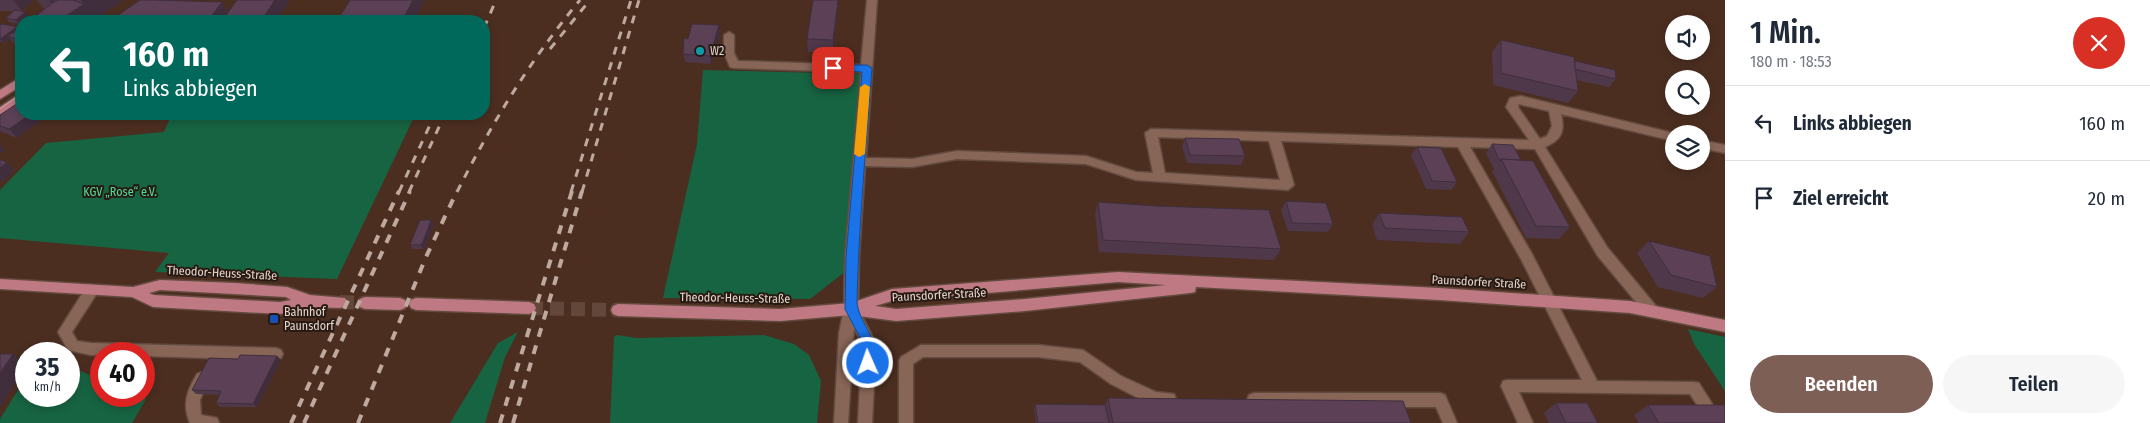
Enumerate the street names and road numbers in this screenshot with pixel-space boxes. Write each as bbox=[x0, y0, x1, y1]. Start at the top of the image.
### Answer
street label: Theodor-Heuss-Straße bbox=[166, 263, 278, 283]
street label: Paunsdorfer Straße bbox=[1431, 273, 1527, 291]
street label: Paunsdorfer Straße bbox=[891, 286, 987, 304]
street label: Theodor-Heuss-Straße bbox=[680, 290, 790, 306]

